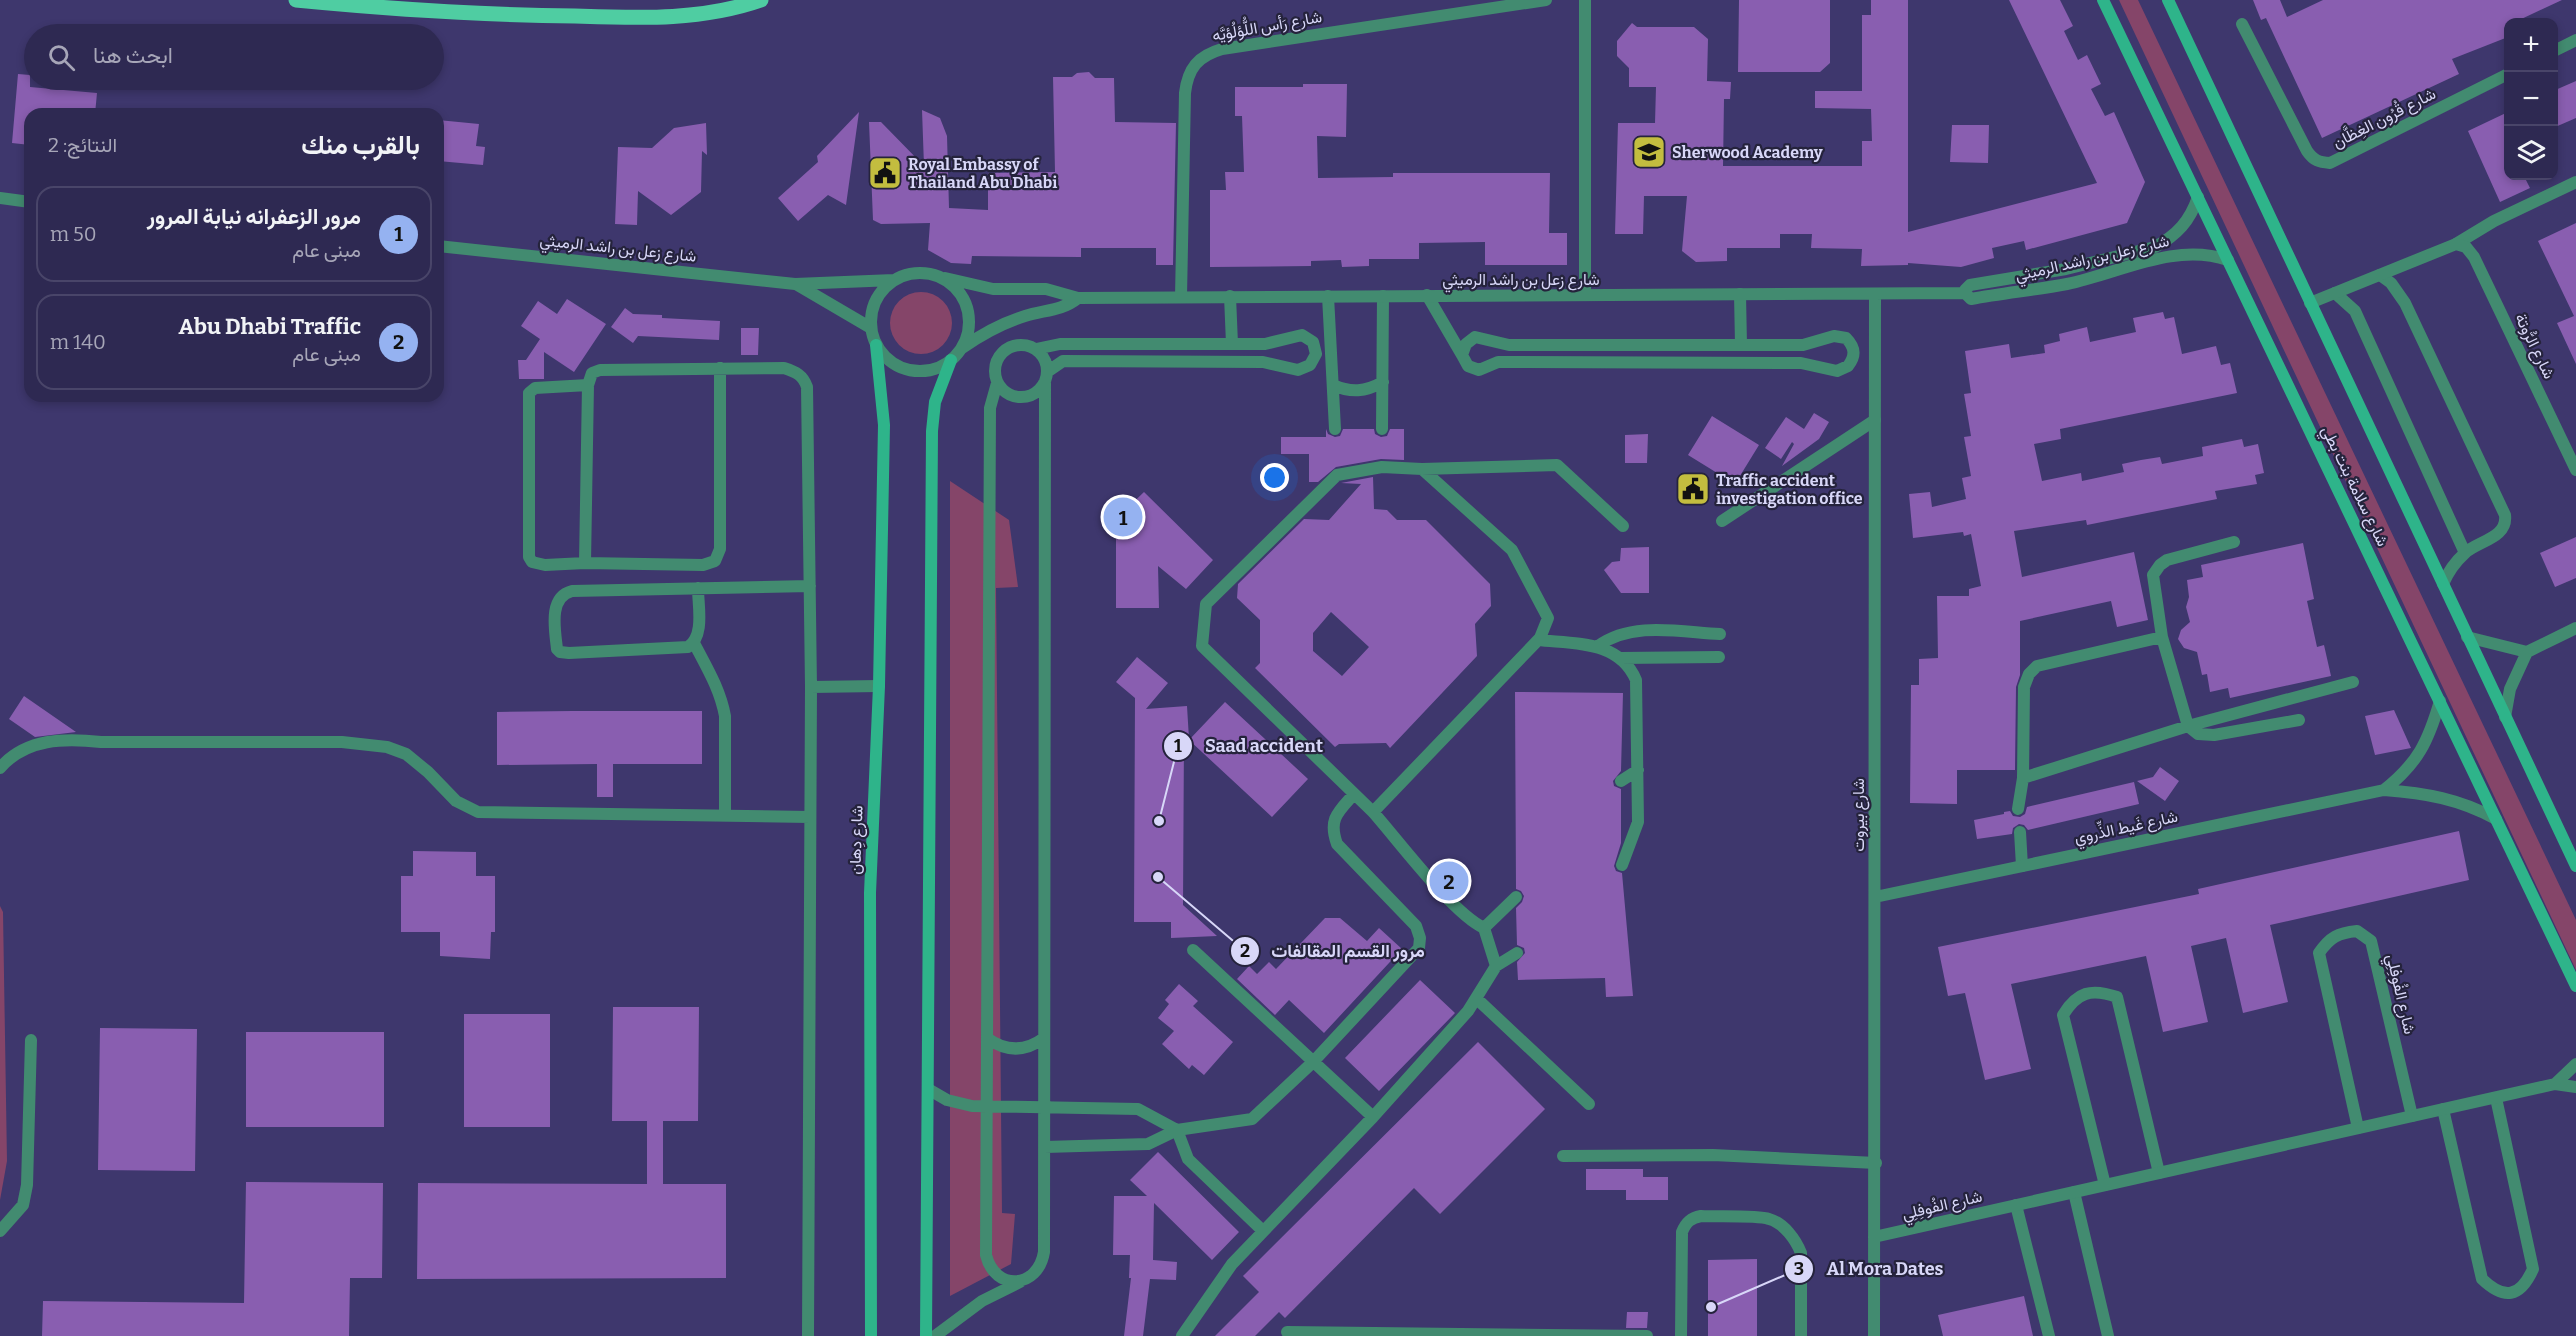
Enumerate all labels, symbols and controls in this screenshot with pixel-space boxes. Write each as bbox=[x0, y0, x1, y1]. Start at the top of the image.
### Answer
street label: شارع رَأس اللُّؤلُؤيَّه bbox=[1210, 4, 1324, 47]
map controls bbox=[2504, 18, 2558, 180]
button: + bbox=[2504, 18, 2558, 72]
search box bbox=[24, 24, 444, 90]
icon: search bbox=[45, 41, 78, 74]
text: ابحث هنا bbox=[93, 42, 173, 69]
button: − bbox=[2504, 72, 2558, 126]
street label: شارع قُرُون الغِظَّان bbox=[2328, 82, 2440, 154]
button: layers bbox=[2504, 126, 2558, 180]
text: بالقرب منك bbox=[301, 130, 420, 161]
text: النتائج: 2 bbox=[48, 133, 117, 157]
school or university icon: Sherwood Academy bbox=[1631, 134, 1667, 170]
place label: Sherwood Academy bbox=[1672, 143, 1823, 162]
public building icon: Royal Embassy of Thailand Abu Dhabi bbox=[867, 155, 903, 191]
place label: Royal Embassy of Thailand Abu Dhabi bbox=[908, 155, 1057, 192]
text: مرور الزعفرانه نيابة المرور bbox=[147, 203, 361, 230]
text: 50 m bbox=[50, 222, 97, 246]
text: 1 bbox=[394, 222, 403, 246]
street label: شارع زعل بن راشد الرميثي bbox=[538, 230, 697, 270]
street label: شارع زعل بن راشد الرميثي bbox=[2013, 231, 2172, 289]
text: مبنى عام bbox=[292, 238, 361, 262]
street label: شارع زعل بن راشد الرميثي bbox=[1442, 270, 1600, 293]
street label: شارع الرُّوتة bbox=[2509, 310, 2559, 383]
text: Abu Dhabi Traffic bbox=[178, 313, 361, 340]
text: 140 m bbox=[50, 330, 106, 354]
text: 2 bbox=[393, 330, 404, 354]
text: مبنى عام bbox=[292, 342, 361, 366]
street label: شارع سلامة بنت بطي bbox=[2314, 423, 2392, 551]
your location bbox=[1260, 463, 1289, 492]
public building icon: Traffic accident investigation office bbox=[1675, 471, 1711, 507]
place label: Traffic accident investigation office bbox=[1716, 471, 1863, 508]
pin: 1 bbox=[1104, 494, 1142, 540]
callout: Saad accident bbox=[1163, 728, 1336, 764]
text: 1 bbox=[1174, 735, 1182, 757]
text: Saad accident bbox=[1205, 735, 1323, 757]
street label: شارع بيروت bbox=[1849, 778, 1870, 852]
street label: شارع دِهان bbox=[845, 805, 869, 875]
street label: شارع غَيط الذِّروي bbox=[2072, 805, 2180, 851]
pin: 2 bbox=[1430, 858, 1468, 904]
callout: مرور القسم المقالفات bbox=[1230, 933, 1437, 969]
text: 2 bbox=[1240, 940, 1250, 962]
text: مرور القسم المقالفات bbox=[1271, 940, 1425, 963]
street label: شارع الفُوفِلِي bbox=[2379, 952, 2419, 1037]
street label: شارع الفُوفِلِي bbox=[1900, 1187, 1985, 1227]
callout: Al Mora Dates bbox=[1784, 1251, 1955, 1287]
text: 3 bbox=[1794, 1258, 1804, 1280]
text: Al Mora Dates bbox=[1826, 1258, 1944, 1280]

